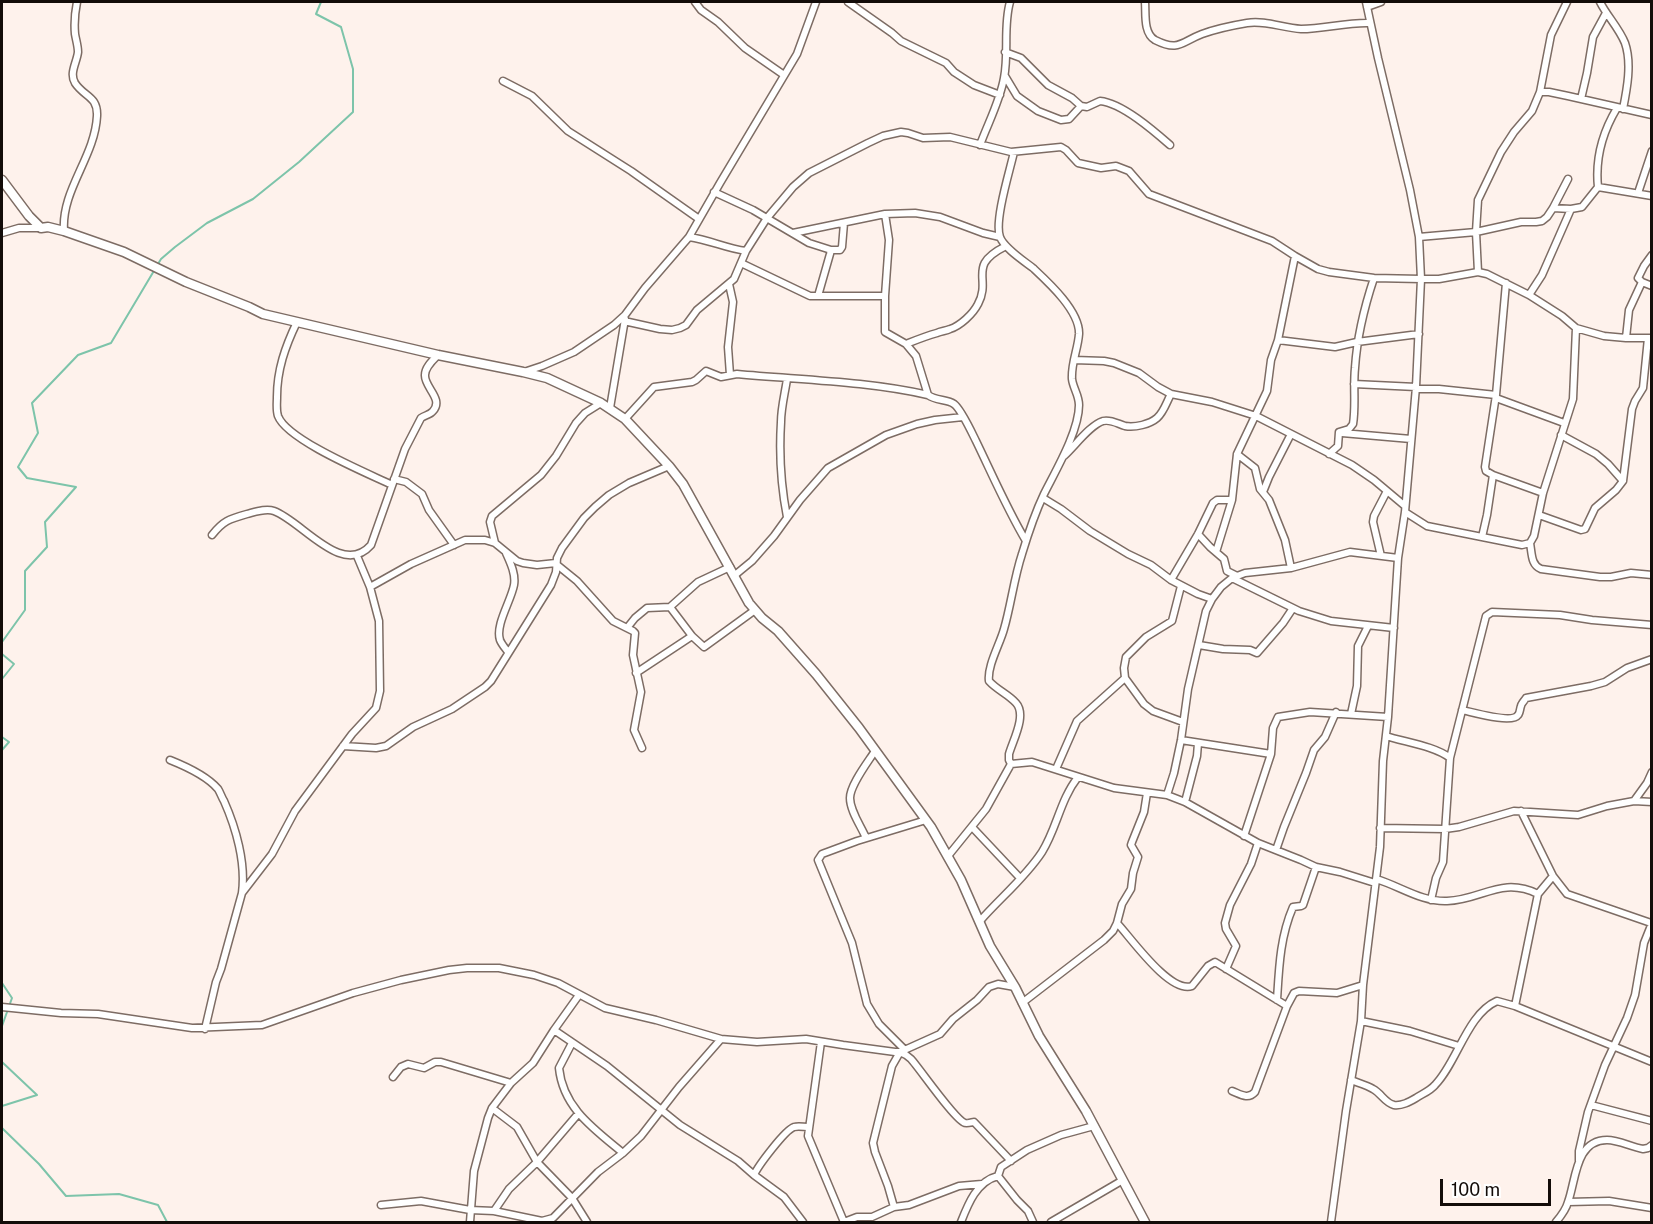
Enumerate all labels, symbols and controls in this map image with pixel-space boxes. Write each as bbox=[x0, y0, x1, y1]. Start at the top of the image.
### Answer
scale bar bbox=[1443, 1167, 1554, 1205]
text: 100 m bbox=[1451, 1179, 1500, 1200]

